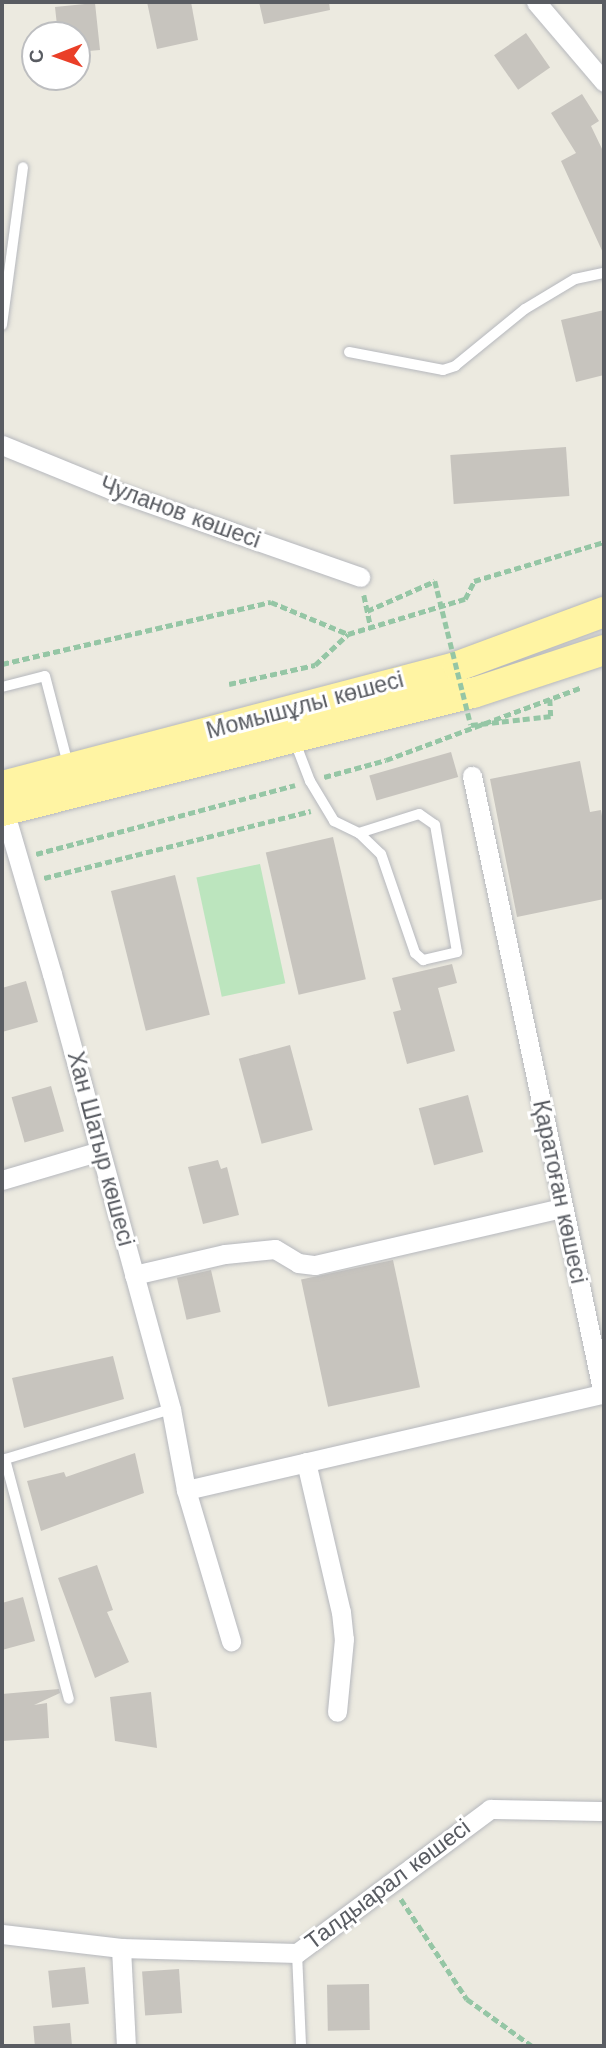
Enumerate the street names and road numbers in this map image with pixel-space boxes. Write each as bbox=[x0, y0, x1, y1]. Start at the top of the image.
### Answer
street label: Чуланов көшесі bbox=[96, 471, 264, 555]
street label: Момышұлы көшесі bbox=[203, 666, 407, 746]
street label: Хан Шатыр көшесі bbox=[61, 1049, 139, 1249]
street label: Қаратоған көшесі bbox=[526, 1098, 592, 1286]
street label: Талдыарал көшесі bbox=[300, 1814, 476, 1956]

